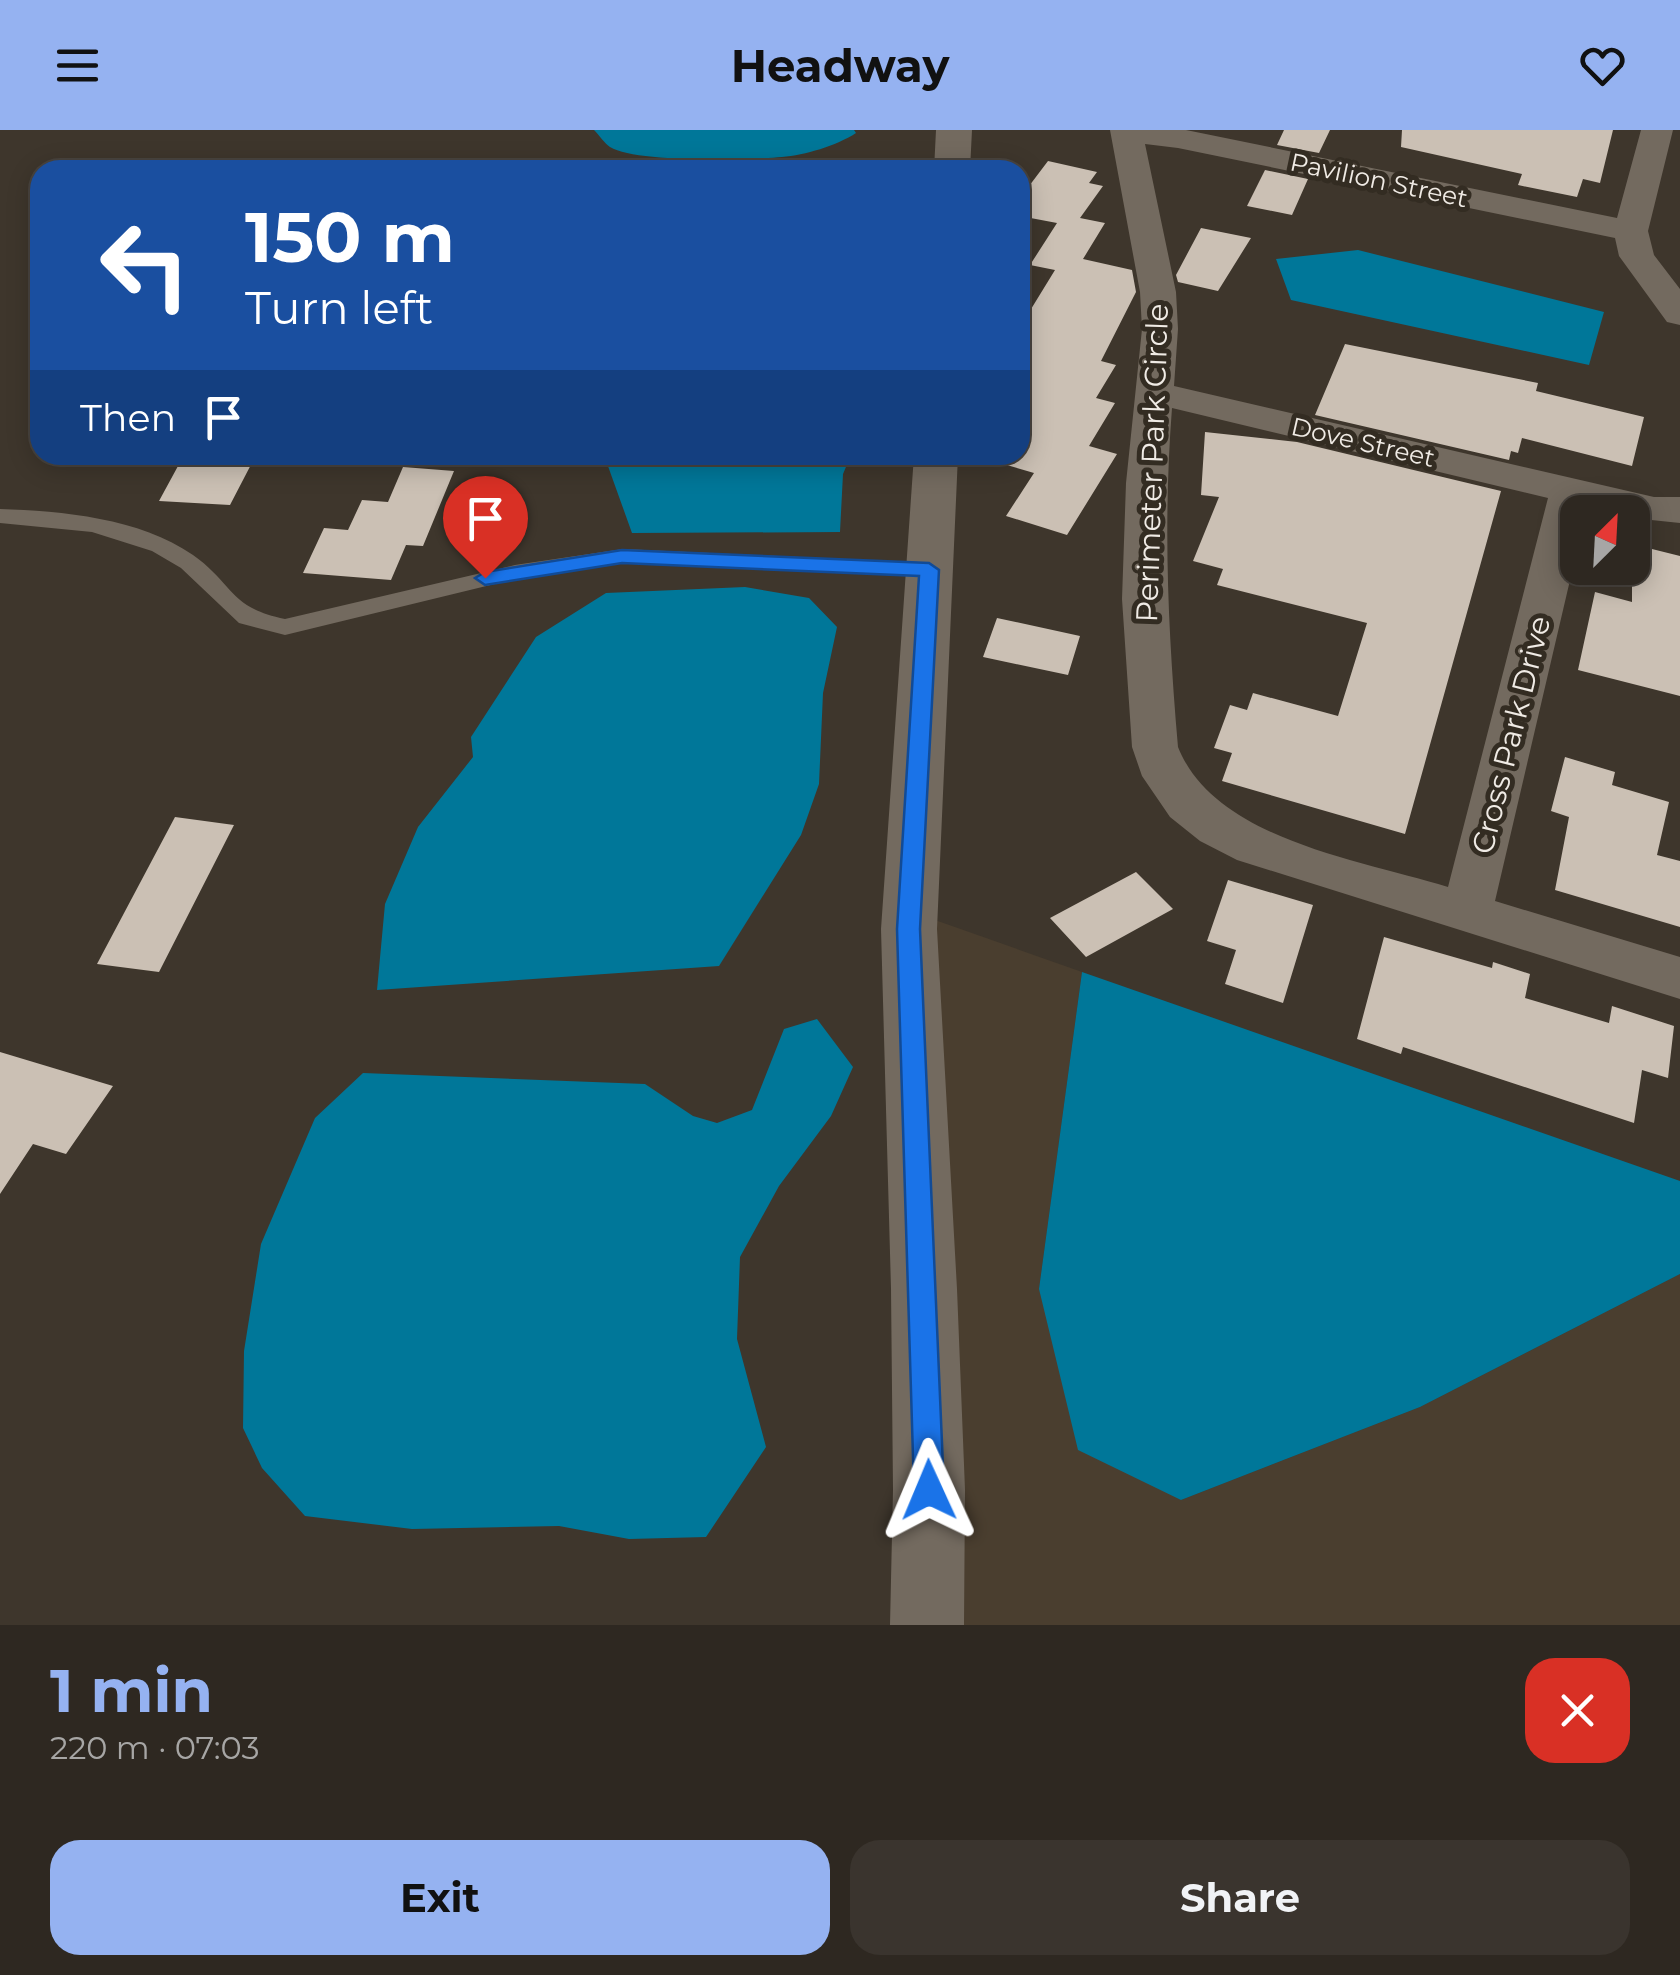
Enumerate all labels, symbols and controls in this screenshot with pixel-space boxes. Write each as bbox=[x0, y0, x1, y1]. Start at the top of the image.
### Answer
icon: menu bbox=[50, 38, 105, 93]
text: Headway bbox=[731, 38, 949, 93]
icon: heart bbox=[1575, 38, 1630, 93]
street label: Pavilion Street bbox=[1288, 147, 1470, 213]
text: 150 m bbox=[245, 194, 455, 280]
icon: left bbox=[80, 200, 210, 330]
text: Turn left bbox=[245, 280, 433, 335]
street label: Perimeter Park Circle bbox=[1128, 303, 1176, 623]
icon: arrive bbox=[196, 390, 251, 445]
text: Then bbox=[80, 394, 176, 441]
street label: Dove Street bbox=[1288, 411, 1438, 473]
pin bbox=[443, 476, 528, 579]
icon: arrive bbox=[458, 491, 513, 546]
north arrow bbox=[1560, 495, 1650, 585]
map controls bbox=[1560, 495, 1650, 585]
street label: Cross Park Drive bbox=[1464, 612, 1558, 858]
position arrow bbox=[877, 1438, 981, 1542]
text: 1 min bbox=[50, 1654, 213, 1727]
button: close bbox=[1525, 1658, 1630, 1763]
text: 220 m · 07:03 bbox=[50, 1728, 259, 1767]
button: Exit bbox=[50, 1840, 830, 1955]
button: Share bbox=[850, 1840, 1630, 1955]

